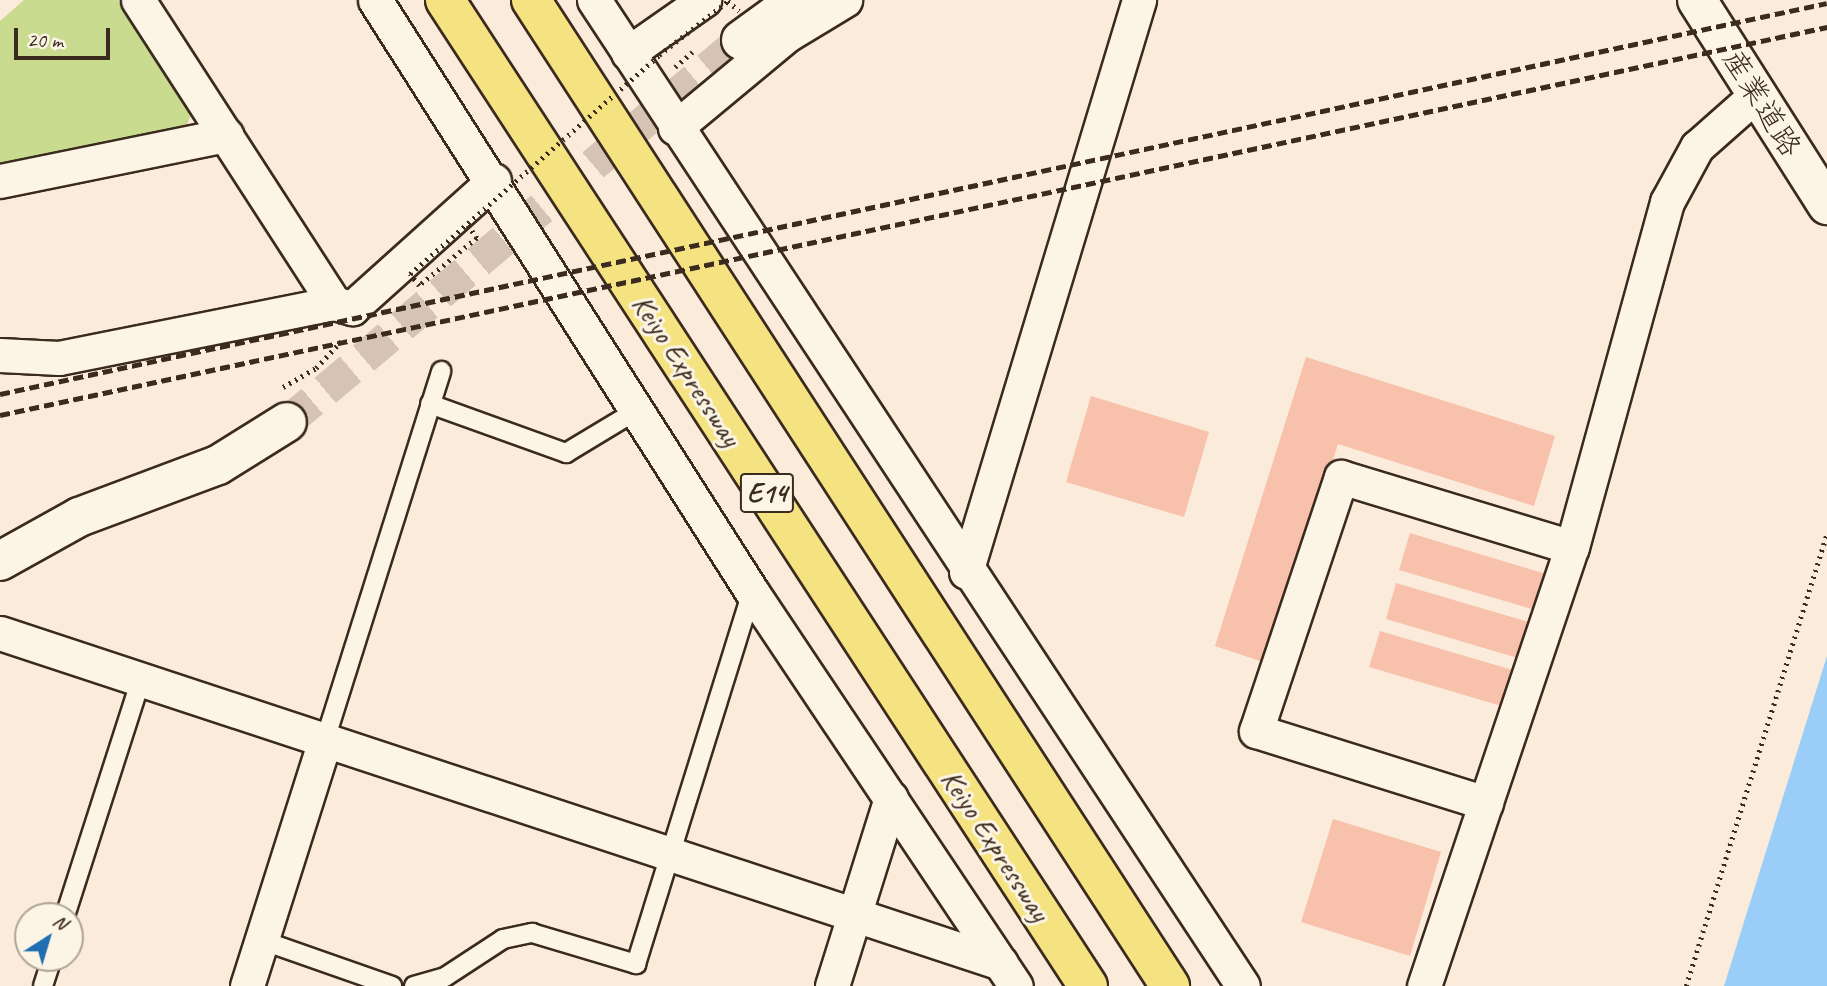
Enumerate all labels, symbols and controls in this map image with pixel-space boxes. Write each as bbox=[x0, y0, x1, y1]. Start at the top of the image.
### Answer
scale bar bbox=[18, 14, 114, 58]
text: 20 m bbox=[27, 27, 63, 53]
street label: 産業道路 bbox=[1715, 43, 1809, 163]
street label: Keiyo Expressway bbox=[625, 287, 749, 453]
road number: E14 bbox=[739, 468, 795, 518]
street label: Keiyo Expressway bbox=[934, 762, 1058, 928]
north arrow bbox=[14, 902, 84, 972]
text: N bbox=[49, 909, 72, 935]

